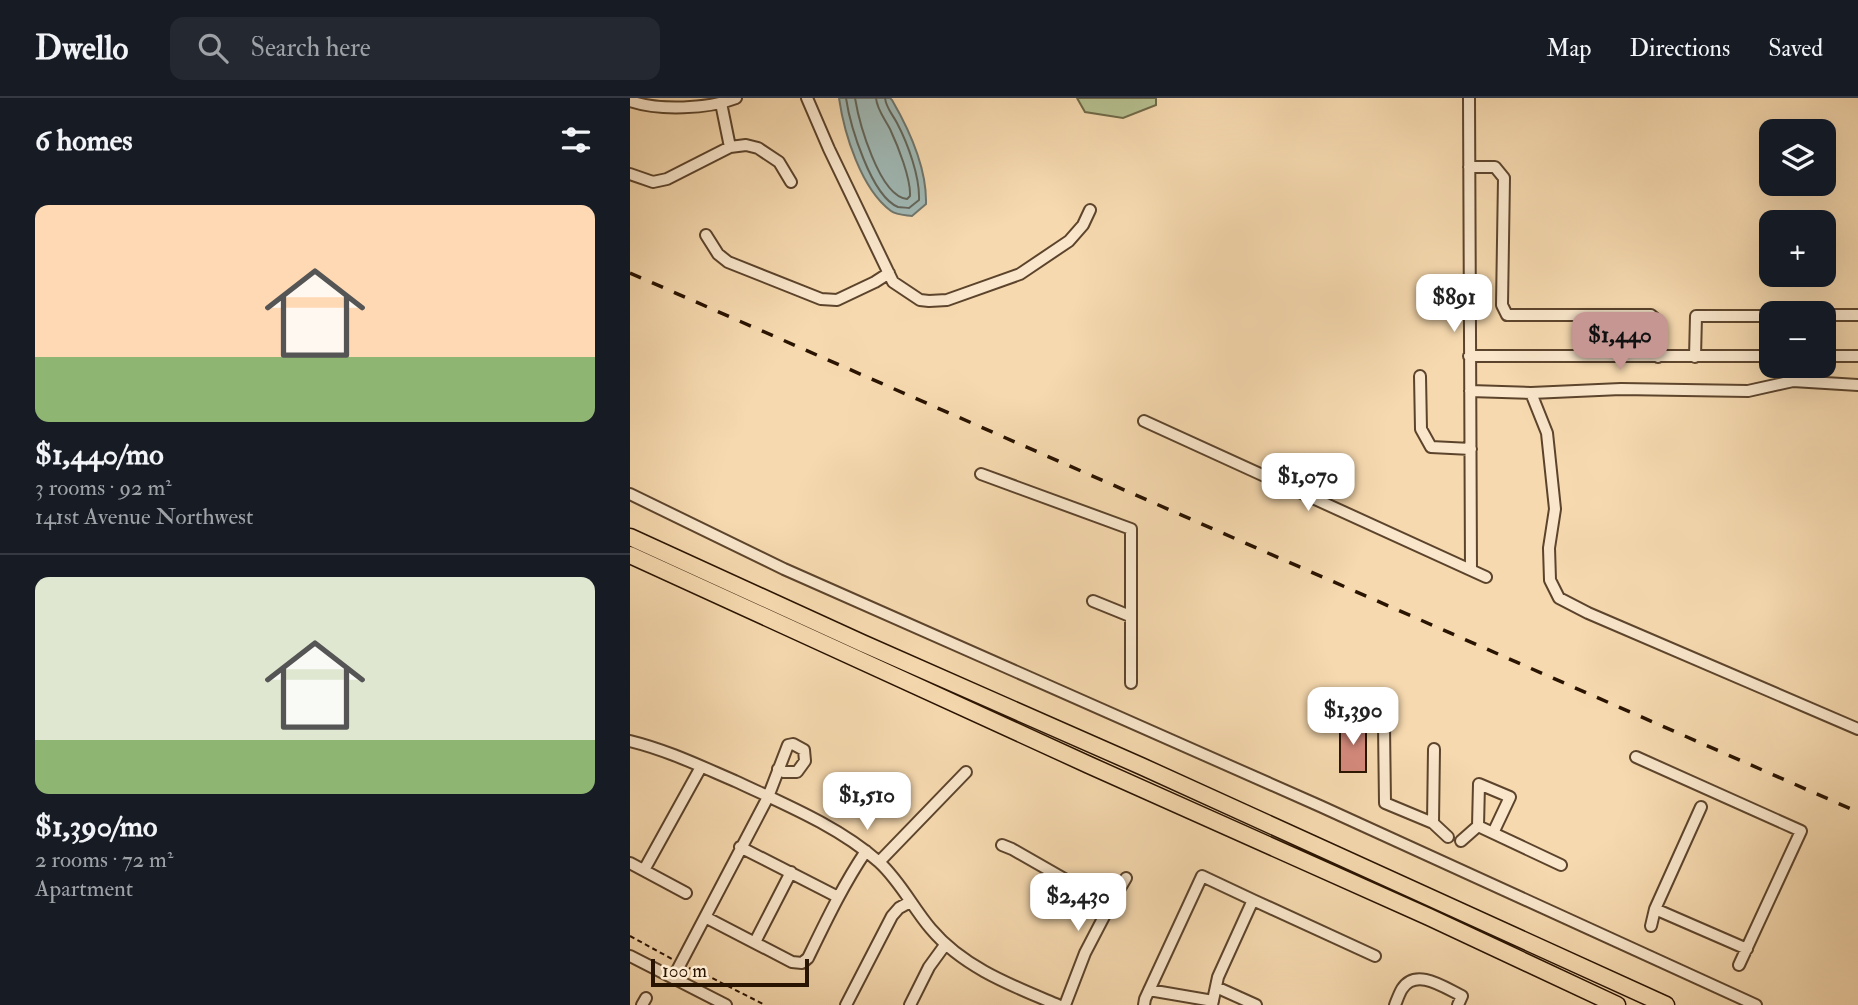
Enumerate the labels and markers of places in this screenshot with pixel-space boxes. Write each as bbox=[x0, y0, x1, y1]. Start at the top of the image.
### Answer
pin: $891 bbox=[1413, 274, 1495, 334]
pin: $1,440 bbox=[1563, 313, 1677, 372]
pin: $1,070 bbox=[1251, 454, 1365, 513]
pin: $1,390 bbox=[1296, 688, 1410, 747]
pin: $1,510 bbox=[810, 772, 924, 832]
pin: $2,430 bbox=[1021, 874, 1135, 933]

